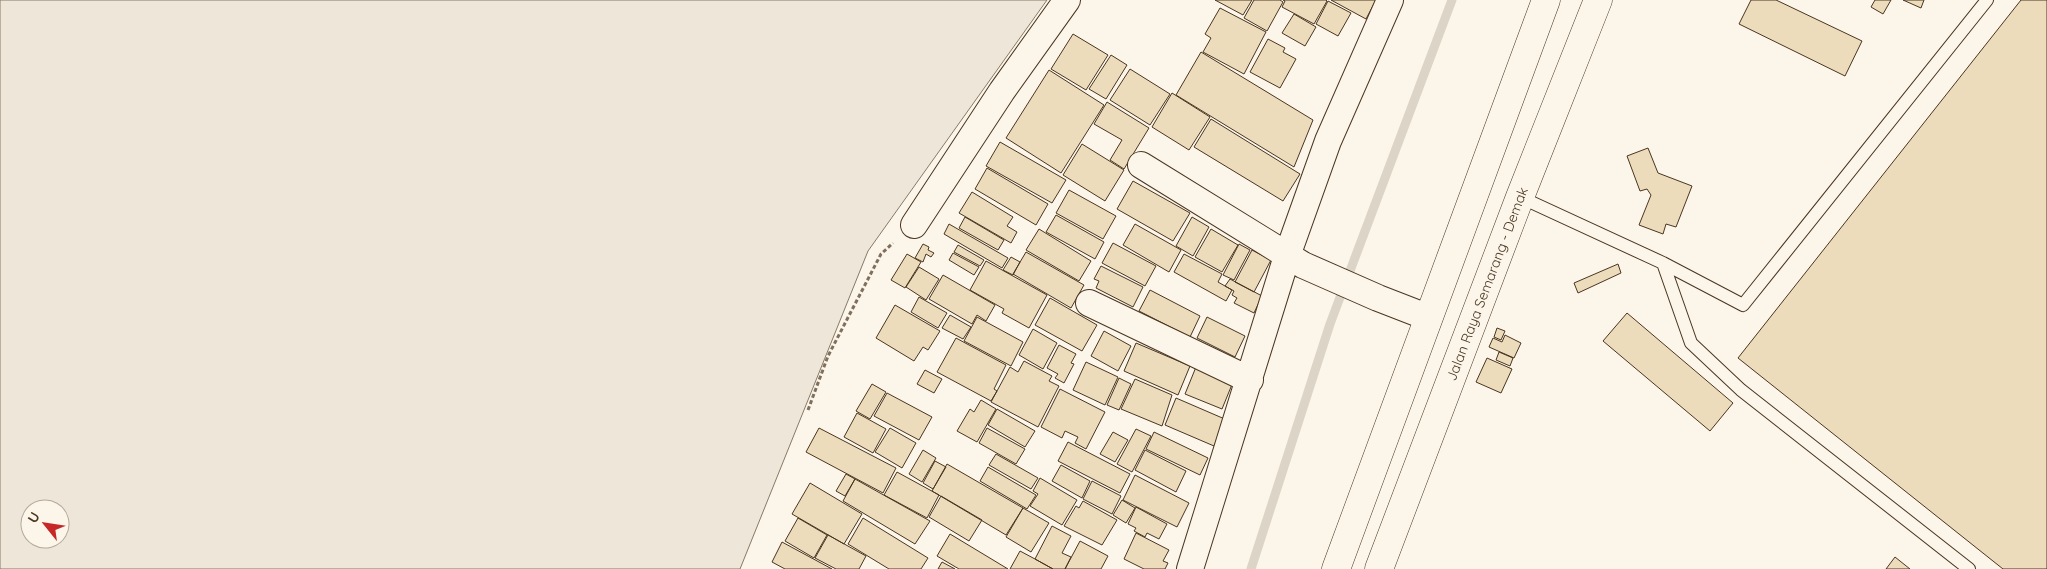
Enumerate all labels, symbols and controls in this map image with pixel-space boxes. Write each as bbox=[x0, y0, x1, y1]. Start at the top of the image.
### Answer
street label: Jalan Raya Semarang - Demak bbox=[1442, 184, 1532, 383]
north arrow bbox=[20, 499, 70, 549]
text: U bbox=[23, 509, 44, 526]

